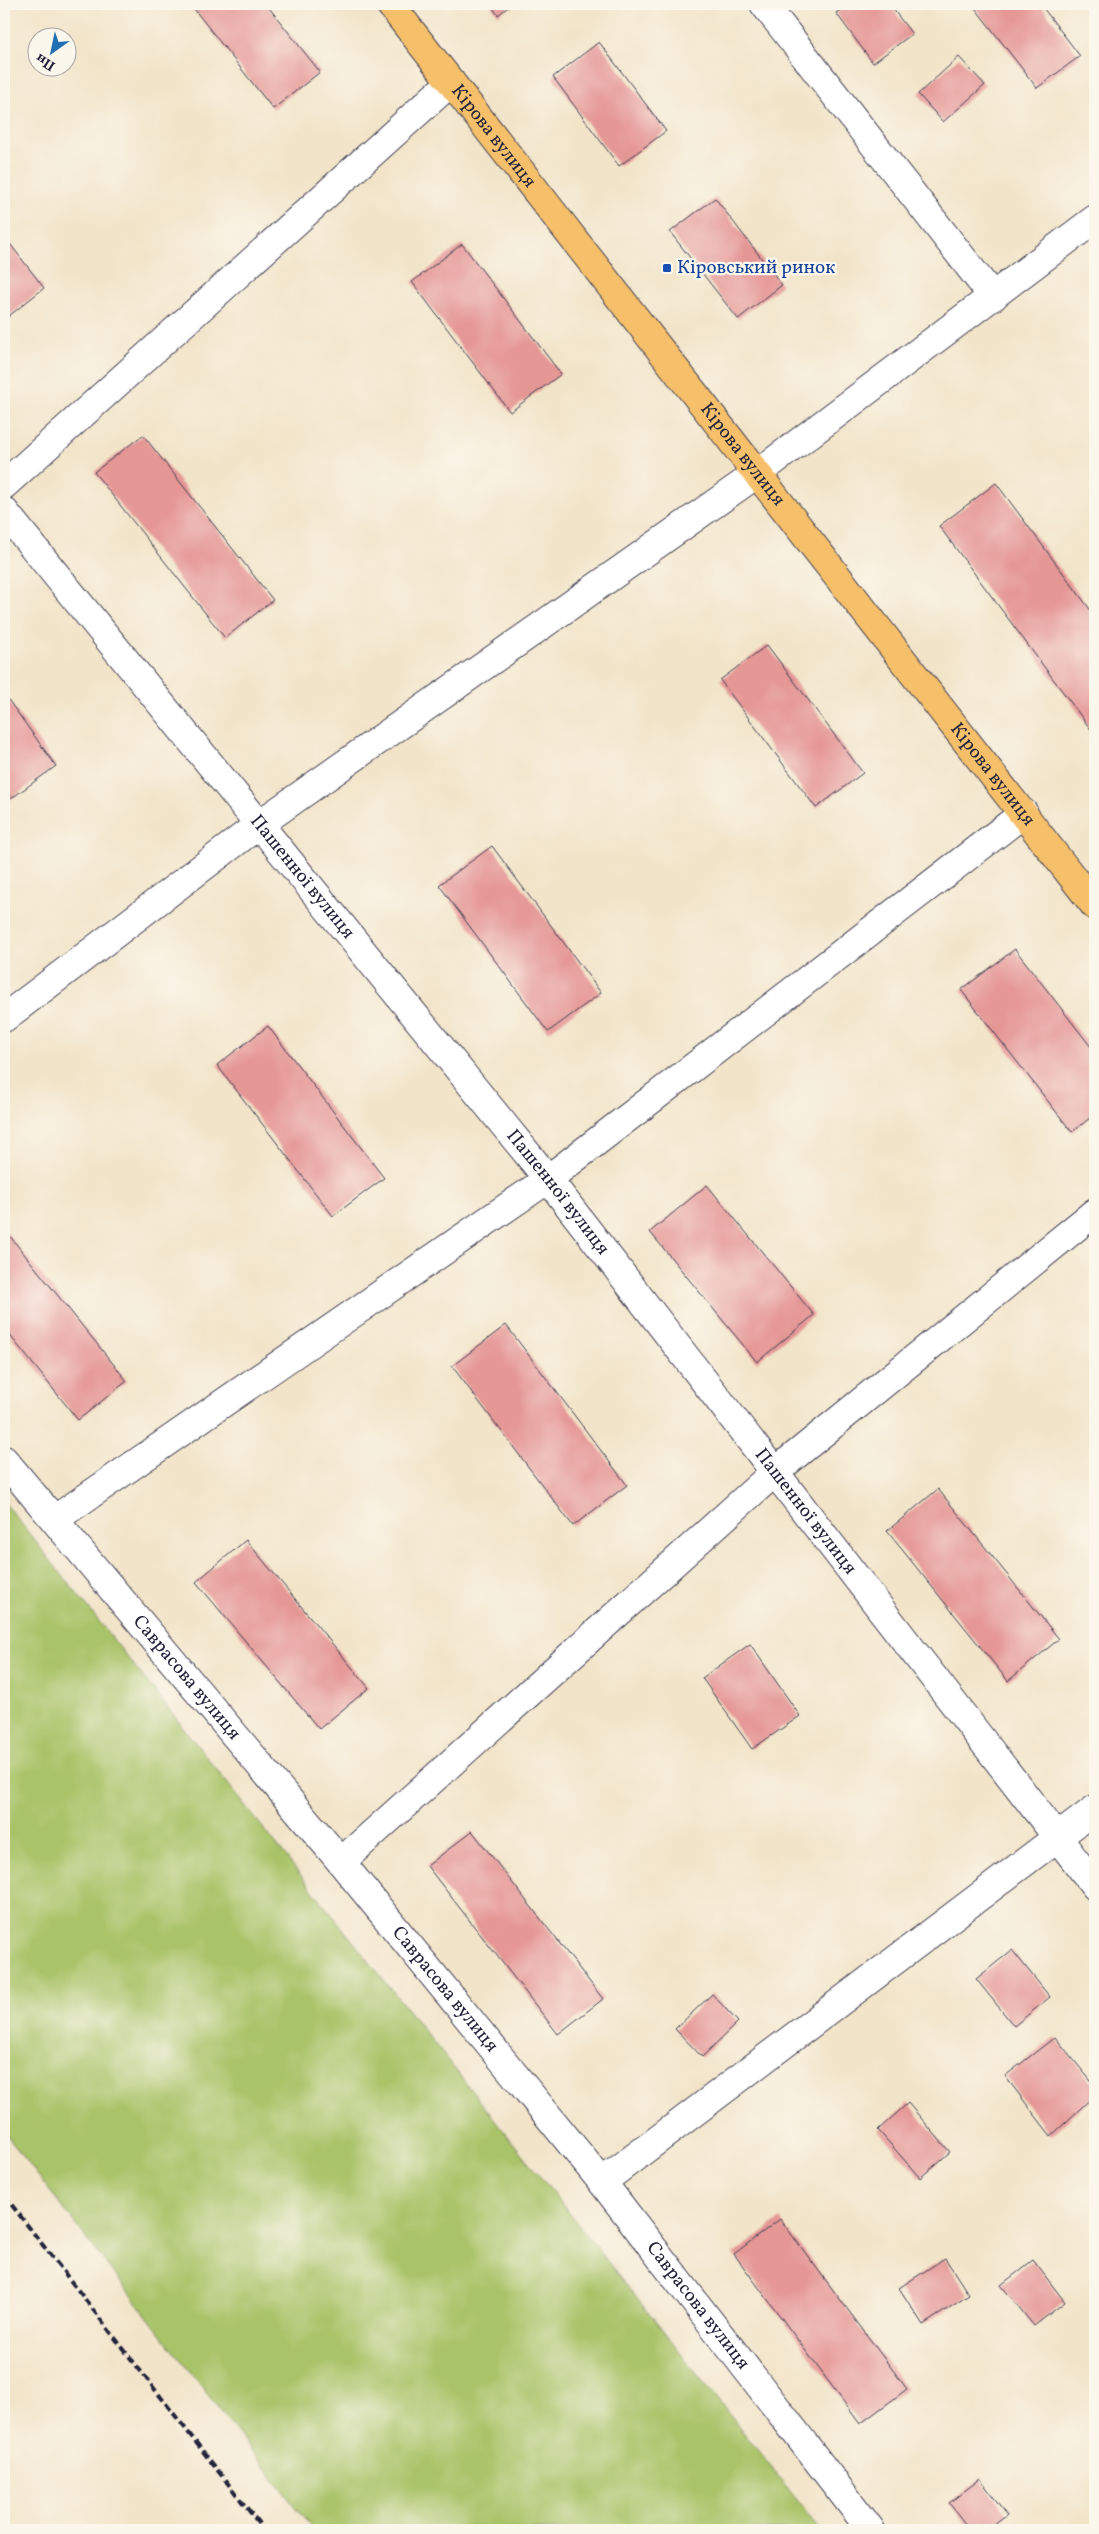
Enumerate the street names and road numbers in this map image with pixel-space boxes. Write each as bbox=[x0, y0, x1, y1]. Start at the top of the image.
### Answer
street label: Кірова вулиця bbox=[445, 79, 542, 194]
street label: Кірова вулиця bbox=[694, 398, 791, 512]
street label: Кірова вулиця bbox=[944, 717, 1041, 832]
street label: Пашенної вулиця bbox=[244, 809, 361, 945]
street label: Пашенної вулиця bbox=[500, 1124, 615, 1261]
street label: Пашенної вулиця bbox=[748, 1443, 863, 1580]
street label: Саврасова вулиця bbox=[126, 1610, 246, 1746]
street label: Саврасова вулиця bbox=[386, 1921, 504, 2058]
street label: Саврасова вулиця bbox=[640, 2236, 756, 2375]

